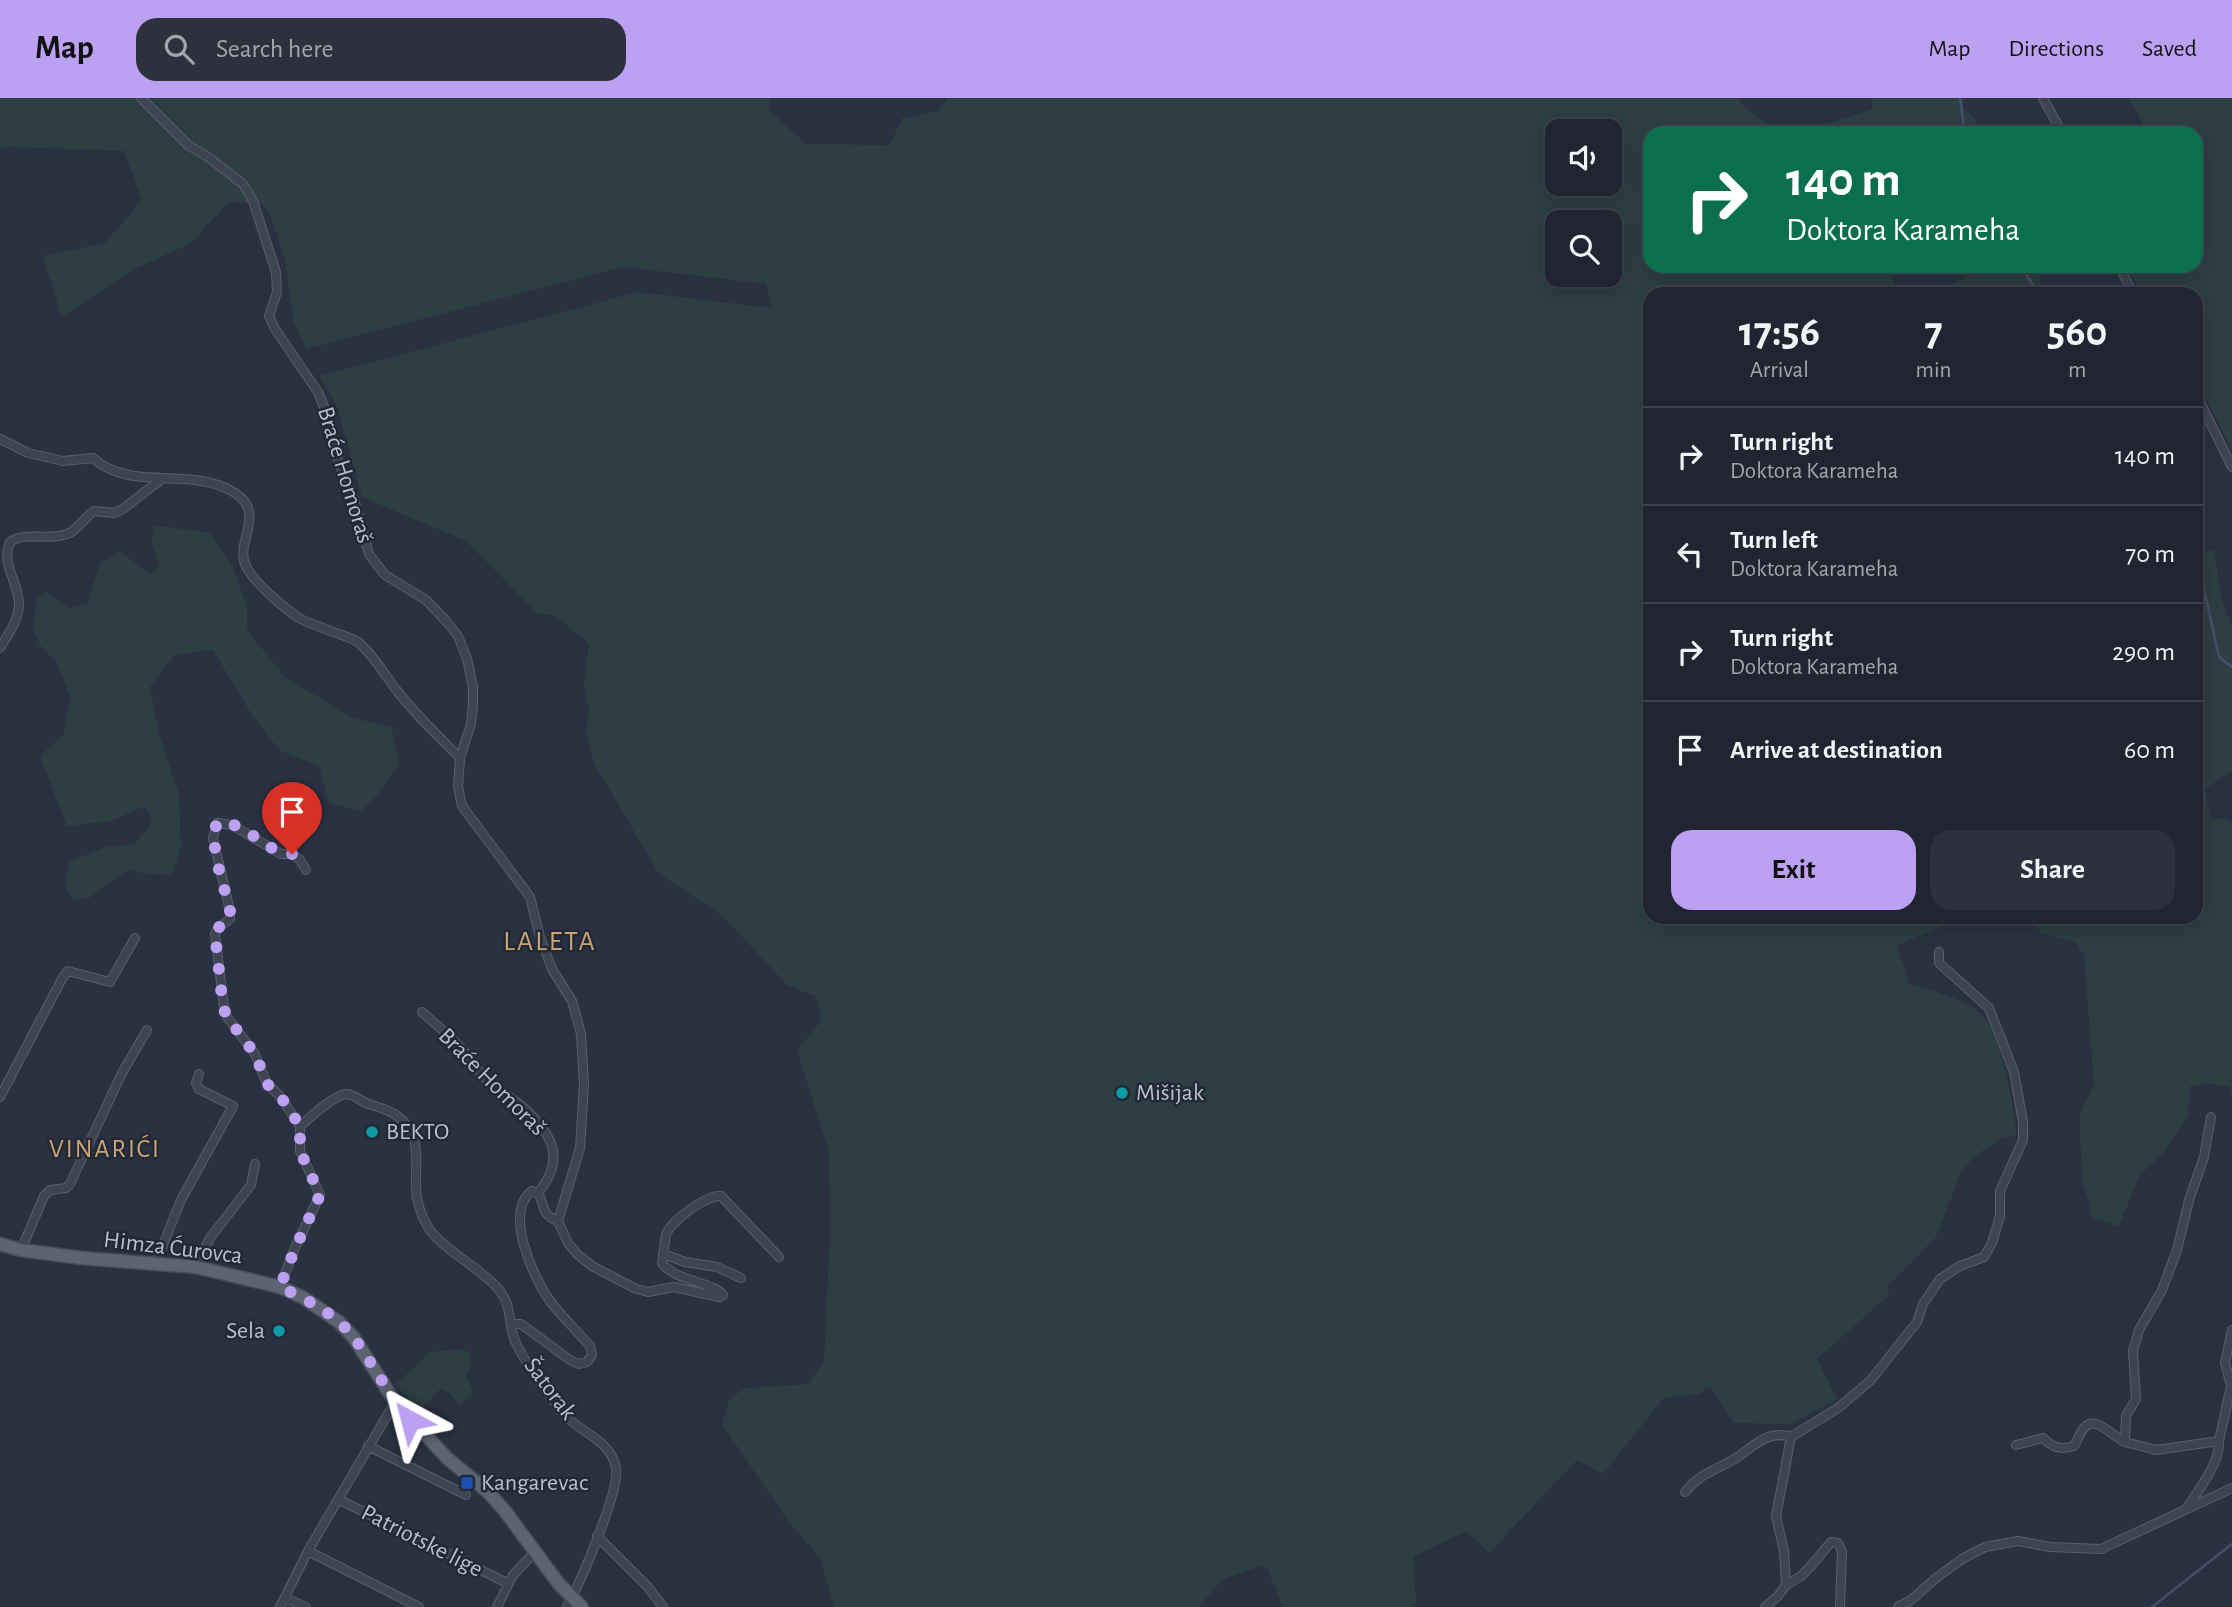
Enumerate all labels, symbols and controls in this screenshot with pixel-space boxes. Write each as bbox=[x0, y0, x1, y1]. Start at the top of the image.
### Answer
search box bbox=[136, 18, 626, 81]
icon: search bbox=[160, 30, 198, 68]
text: Map bbox=[35, 32, 94, 65]
text: Search here bbox=[216, 36, 334, 62]
text: Map bbox=[1928, 37, 1970, 61]
text: Directions bbox=[2008, 37, 2104, 61]
text: Saved bbox=[2142, 37, 2197, 61]
map controls bbox=[1545, 119, 1622, 287]
button: sound bbox=[1545, 119, 1622, 196]
icon: right bbox=[1671, 154, 1762, 245]
text: 140 m bbox=[1786, 156, 1901, 205]
button: search bbox=[1545, 210, 1622, 287]
text: Doktora Karameha bbox=[1786, 214, 2020, 246]
text: 17:56 bbox=[1739, 311, 1820, 353]
text: 7 bbox=[1924, 311, 1943, 353]
text: 560 bbox=[2047, 311, 2107, 353]
text: Arrival bbox=[1750, 359, 1809, 382]
text: min bbox=[1916, 359, 1951, 382]
text: m bbox=[2068, 359, 2086, 382]
street label: Braće Homoraš bbox=[313, 404, 377, 546]
text: Turn right bbox=[1730, 429, 1833, 455]
icon: right bbox=[1671, 437, 1709, 475]
text: 140 m bbox=[2115, 443, 2175, 469]
text: Doktora Karameha bbox=[1730, 460, 1898, 483]
text: Turn left bbox=[1730, 527, 1818, 553]
icon: left bbox=[1671, 535, 1709, 573]
text: 70 m bbox=[2125, 541, 2175, 567]
text: Doktora Karameha bbox=[1730, 558, 1898, 581]
text: Turn right bbox=[1730, 625, 1833, 651]
icon: right bbox=[1671, 633, 1709, 671]
text: 290 m bbox=[2112, 639, 2175, 665]
text: Doktora Karameha bbox=[1730, 656, 1898, 679]
icon: arrive bbox=[1671, 731, 1709, 769]
text: Arrive at destination bbox=[1730, 737, 1943, 763]
text: 60 m bbox=[2124, 737, 2175, 763]
pin bbox=[262, 782, 322, 854]
icon: arrive bbox=[273, 793, 311, 831]
button: Exit bbox=[1671, 830, 1916, 910]
button: Share bbox=[1930, 830, 2175, 910]
district label: LALETA bbox=[503, 928, 597, 956]
street label: Braće Homoraš bbox=[434, 1024, 550, 1140]
place label: Mišijak bbox=[1136, 1081, 1204, 1105]
marker: Mišijak bbox=[1114, 1085, 1130, 1101]
place label: BEKTO bbox=[386, 1120, 449, 1144]
marker: BEKTO bbox=[364, 1124, 380, 1140]
district label: VINARIĆI bbox=[49, 1134, 161, 1162]
street label: Himza Ćurovca bbox=[102, 1226, 244, 1268]
place label: Sela bbox=[226, 1319, 265, 1343]
marker: Sela bbox=[271, 1323, 287, 1339]
street label: Šatorak bbox=[519, 1353, 582, 1424]
position arrow bbox=[373, 1383, 447, 1457]
place label: Kangarevac bbox=[481, 1471, 588, 1495]
marker: Kangarevac bbox=[459, 1475, 475, 1491]
street label: Patriotske lige bbox=[357, 1500, 487, 1582]

